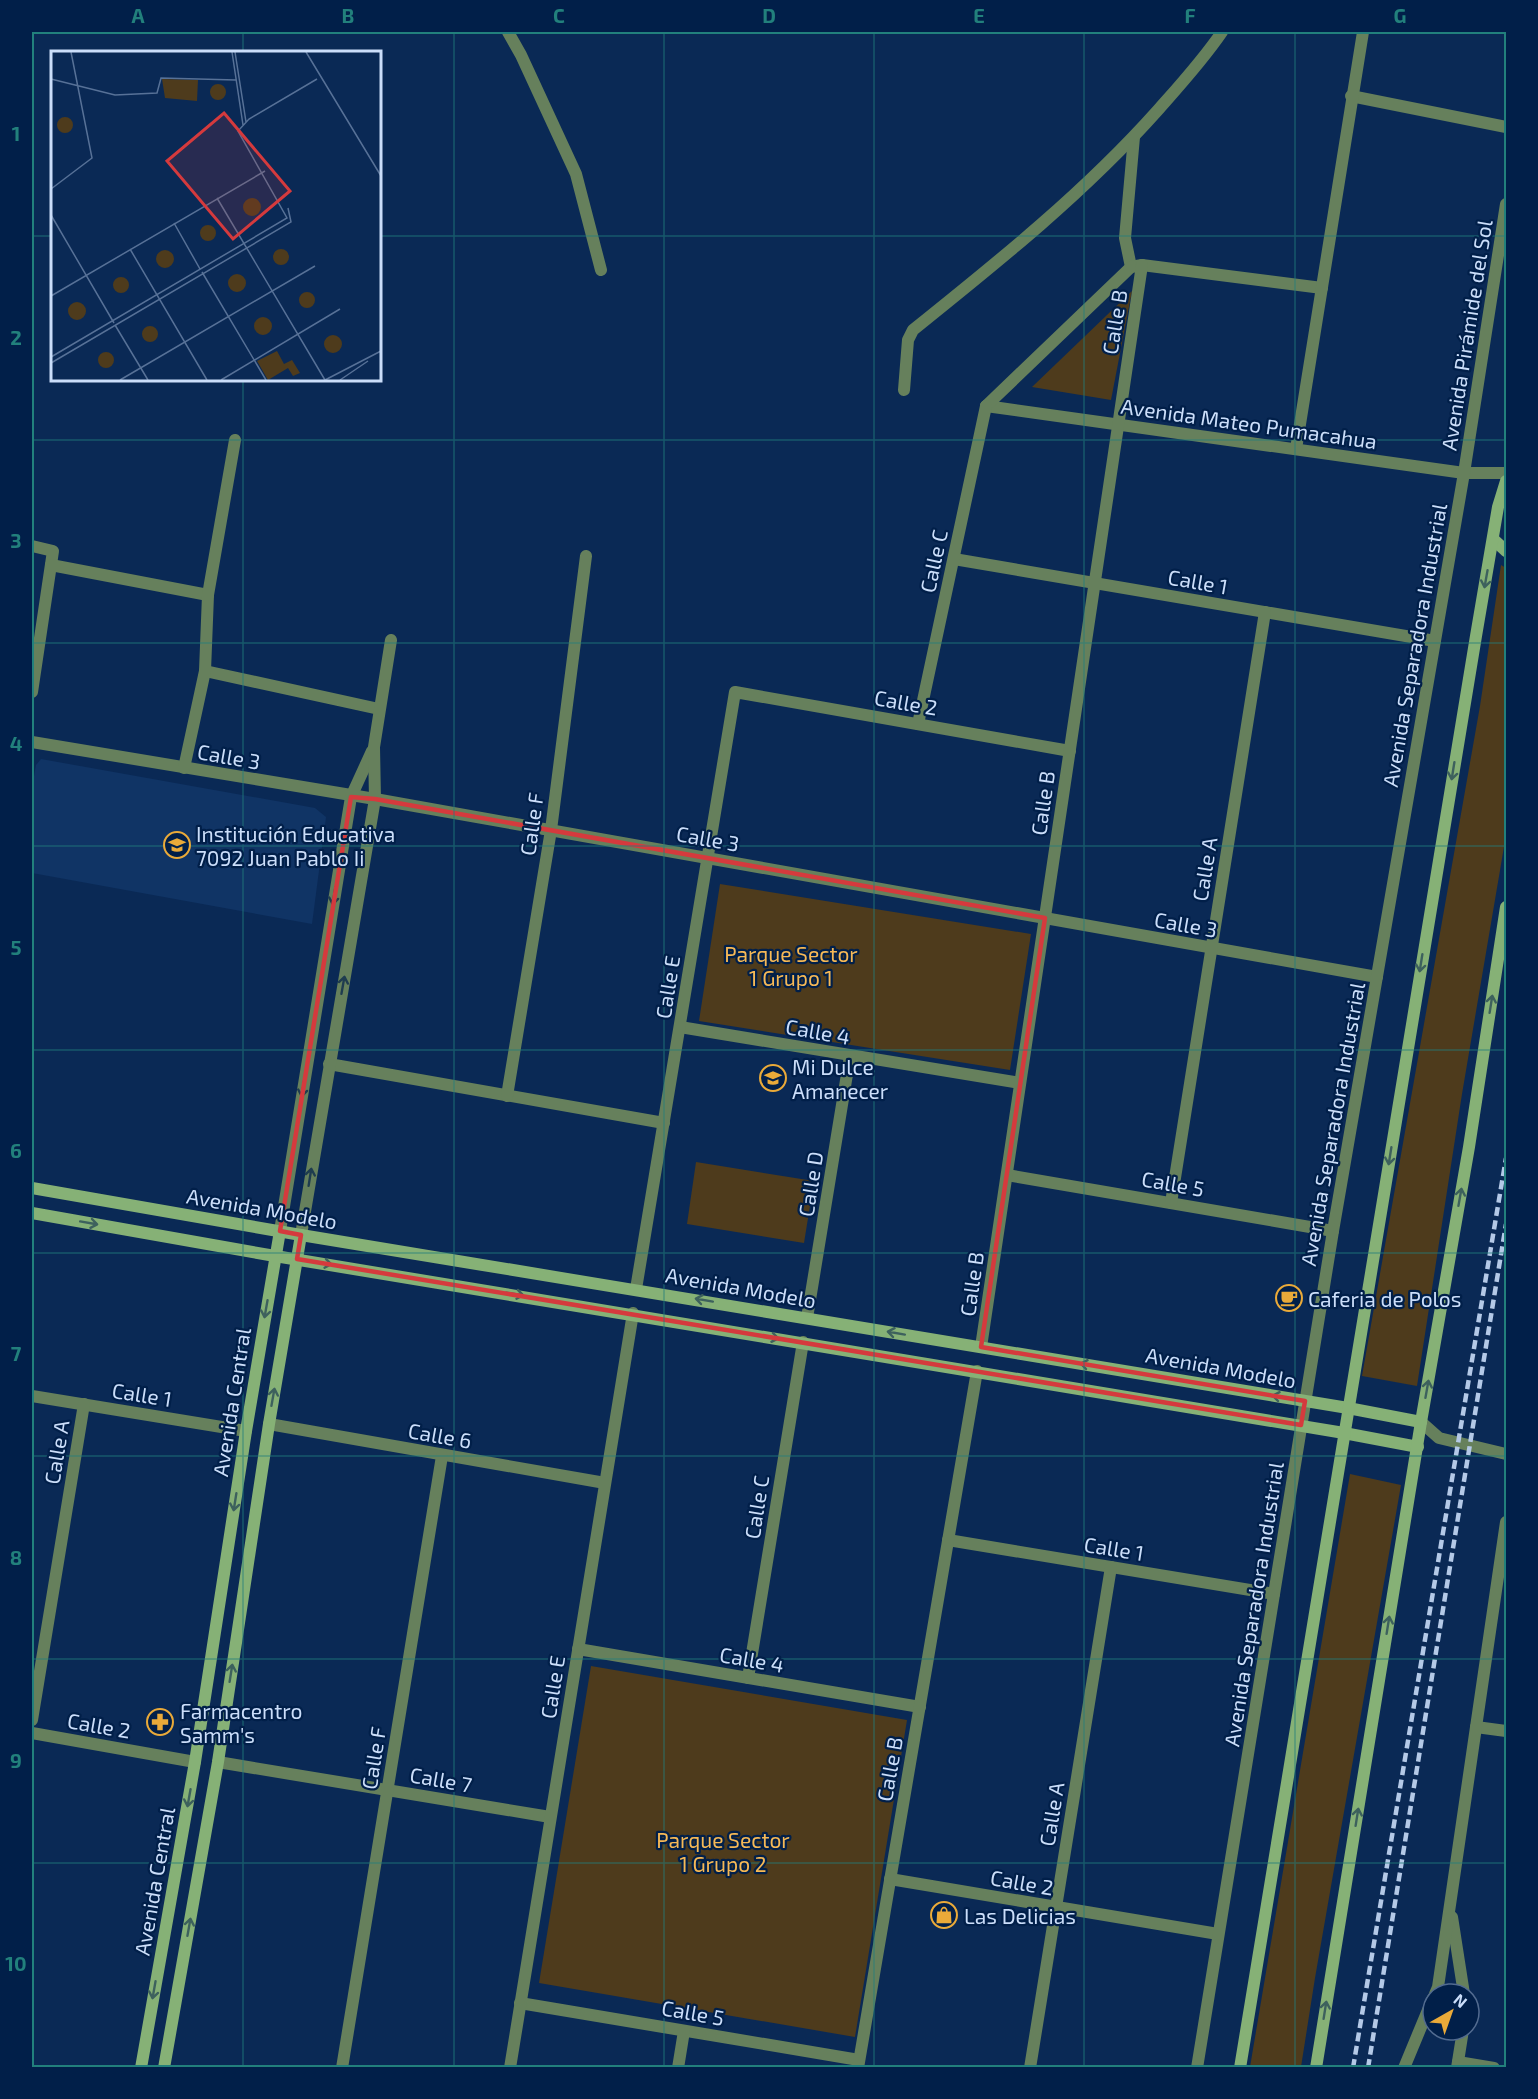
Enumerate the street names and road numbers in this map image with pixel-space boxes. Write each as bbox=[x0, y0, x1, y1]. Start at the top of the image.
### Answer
street label: Avenida Pirámide del Sol bbox=[1435, 217, 1497, 452]
street label: Calle B bbox=[1097, 288, 1131, 356]
street label: Avenida Mateo Pumacahua bbox=[1119, 393, 1379, 453]
street label: Avenida Separadora Industrial bbox=[1377, 500, 1451, 789]
street label: Calle C bbox=[914, 527, 952, 595]
street label: Calle 1 bbox=[1166, 563, 1230, 599]
street label: Calle 2 bbox=[872, 684, 940, 720]
street label: Calle 3 bbox=[196, 738, 262, 774]
street label: Calle B bbox=[1025, 769, 1059, 837]
street label: Calle F bbox=[514, 791, 548, 857]
street label: Calle 3 bbox=[675, 820, 741, 856]
street label: Calle A bbox=[1187, 835, 1221, 903]
street label: Calle 3 bbox=[1153, 906, 1219, 942]
street label: Calle E bbox=[650, 954, 684, 1020]
street label: Avenida Separadora Industrial bbox=[1295, 979, 1369, 1268]
street label: Calle 4 bbox=[784, 1013, 852, 1049]
street label: Calle D bbox=[793, 1150, 827, 1218]
street label: Calle 5 bbox=[1140, 1165, 1206, 1201]
street label: Avenida Modelo bbox=[185, 1182, 339, 1234]
street label: Calle B bbox=[954, 1250, 988, 1318]
street label: Avenida Modelo bbox=[664, 1261, 818, 1313]
street label: Avenida Central bbox=[207, 1325, 255, 1478]
street label: Avenida Modelo bbox=[1144, 1341, 1298, 1393]
street label: Calle 1 bbox=[110, 1377, 174, 1411]
street label: Calle 6 bbox=[406, 1417, 474, 1453]
street label: Calle A bbox=[39, 1418, 73, 1486]
street label: Avenida Separadora Industrial bbox=[1218, 1459, 1288, 1748]
street label: Calle C bbox=[739, 1473, 773, 1541]
street label: Calle 1 bbox=[1082, 1531, 1146, 1565]
street label: Calle 4 bbox=[718, 1641, 786, 1677]
street label: Calle E bbox=[535, 1654, 569, 1720]
street label: Calle 2 bbox=[65, 1707, 133, 1743]
street label: Calle F bbox=[356, 1725, 390, 1791]
street label: Calle B bbox=[871, 1735, 907, 1803]
street label: Calle 7 bbox=[408, 1761, 474, 1797]
street label: Calle A bbox=[1034, 1780, 1068, 1848]
street label: Avenida Central bbox=[129, 1804, 179, 1957]
street label: Calle 2 bbox=[988, 1864, 1056, 1900]
street label: Calle 5 bbox=[660, 1994, 726, 2030]

